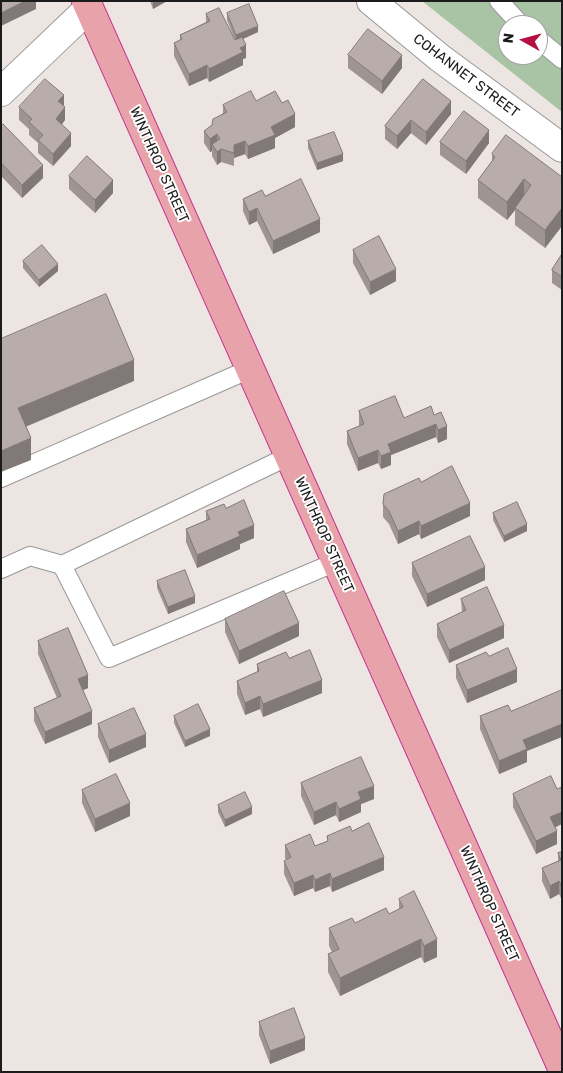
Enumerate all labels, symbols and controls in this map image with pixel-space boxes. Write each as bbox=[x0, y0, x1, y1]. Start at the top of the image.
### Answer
north arrow bbox=[498, 15, 548, 65]
street label: COHANNET STREET bbox=[410, 31, 522, 121]
street label: WINTHROP STREET bbox=[126, 105, 192, 225]
street label: WINTHROP STREET bbox=[291, 475, 357, 595]
street label: WINTHROP STREET bbox=[456, 844, 522, 964]

